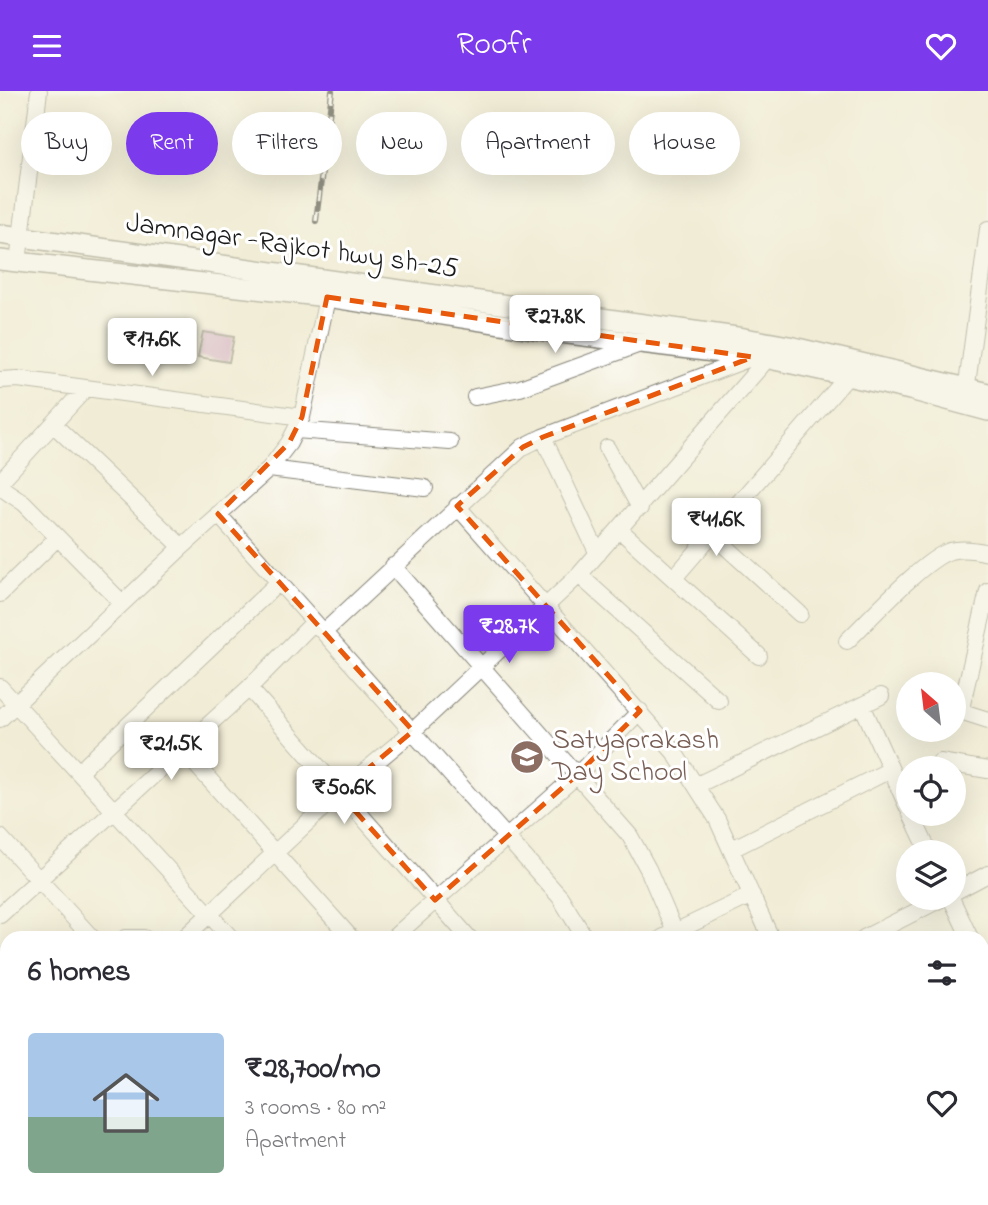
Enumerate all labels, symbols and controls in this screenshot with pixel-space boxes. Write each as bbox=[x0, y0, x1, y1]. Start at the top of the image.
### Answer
text: Roofr bbox=[457, 22, 531, 69]
icon: menu bbox=[28, 27, 66, 65]
icon: heart bbox=[922, 27, 960, 65]
chip: Buy bbox=[21, 112, 112, 175]
chip: Rent bbox=[126, 112, 218, 175]
chip: Filters bbox=[232, 112, 342, 175]
chip: New bbox=[356, 112, 447, 175]
chip: Apartment bbox=[461, 112, 615, 175]
chip: House bbox=[629, 112, 740, 175]
street label: Jamnagar -Rajkot hwy sh-25 bbox=[123, 203, 461, 291]
pin: ₹27.8K bbox=[498, 295, 612, 355]
text: ₹27.8K bbox=[525, 301, 585, 334]
pin: ₹17.6K bbox=[95, 319, 209, 378]
text: ₹17.6K bbox=[124, 324, 180, 357]
pin: ₹41.6K bbox=[659, 498, 773, 558]
text: ₹41.6K bbox=[688, 504, 744, 537]
pin: ₹28.7K bbox=[452, 605, 566, 665]
text: ₹28.7K bbox=[479, 611, 539, 644]
north arrow bbox=[896, 672, 966, 742]
map controls bbox=[896, 672, 966, 910]
place label: Satyaprakash Day School bbox=[551, 721, 719, 794]
pin: ₹21.5K bbox=[114, 723, 228, 782]
text: ₹21.5K bbox=[140, 728, 202, 761]
school or university icon: Satyaprakash Day School bbox=[508, 738, 546, 776]
button: locate bbox=[896, 756, 966, 826]
pin: ₹50.6K bbox=[287, 767, 401, 826]
text: ₹50.6K bbox=[313, 772, 375, 805]
button: layers bbox=[896, 840, 966, 910]
text: 6 homes bbox=[28, 951, 131, 995]
icon: filters bbox=[923, 954, 961, 992]
text: ₹28,700/mo bbox=[245, 1048, 381, 1092]
icon: home bbox=[84, 1061, 168, 1145]
icon: heart bbox=[923, 1084, 961, 1122]
text: 3 rooms · 80 m² bbox=[245, 1092, 386, 1125]
text: Apartment bbox=[245, 1125, 346, 1158]

